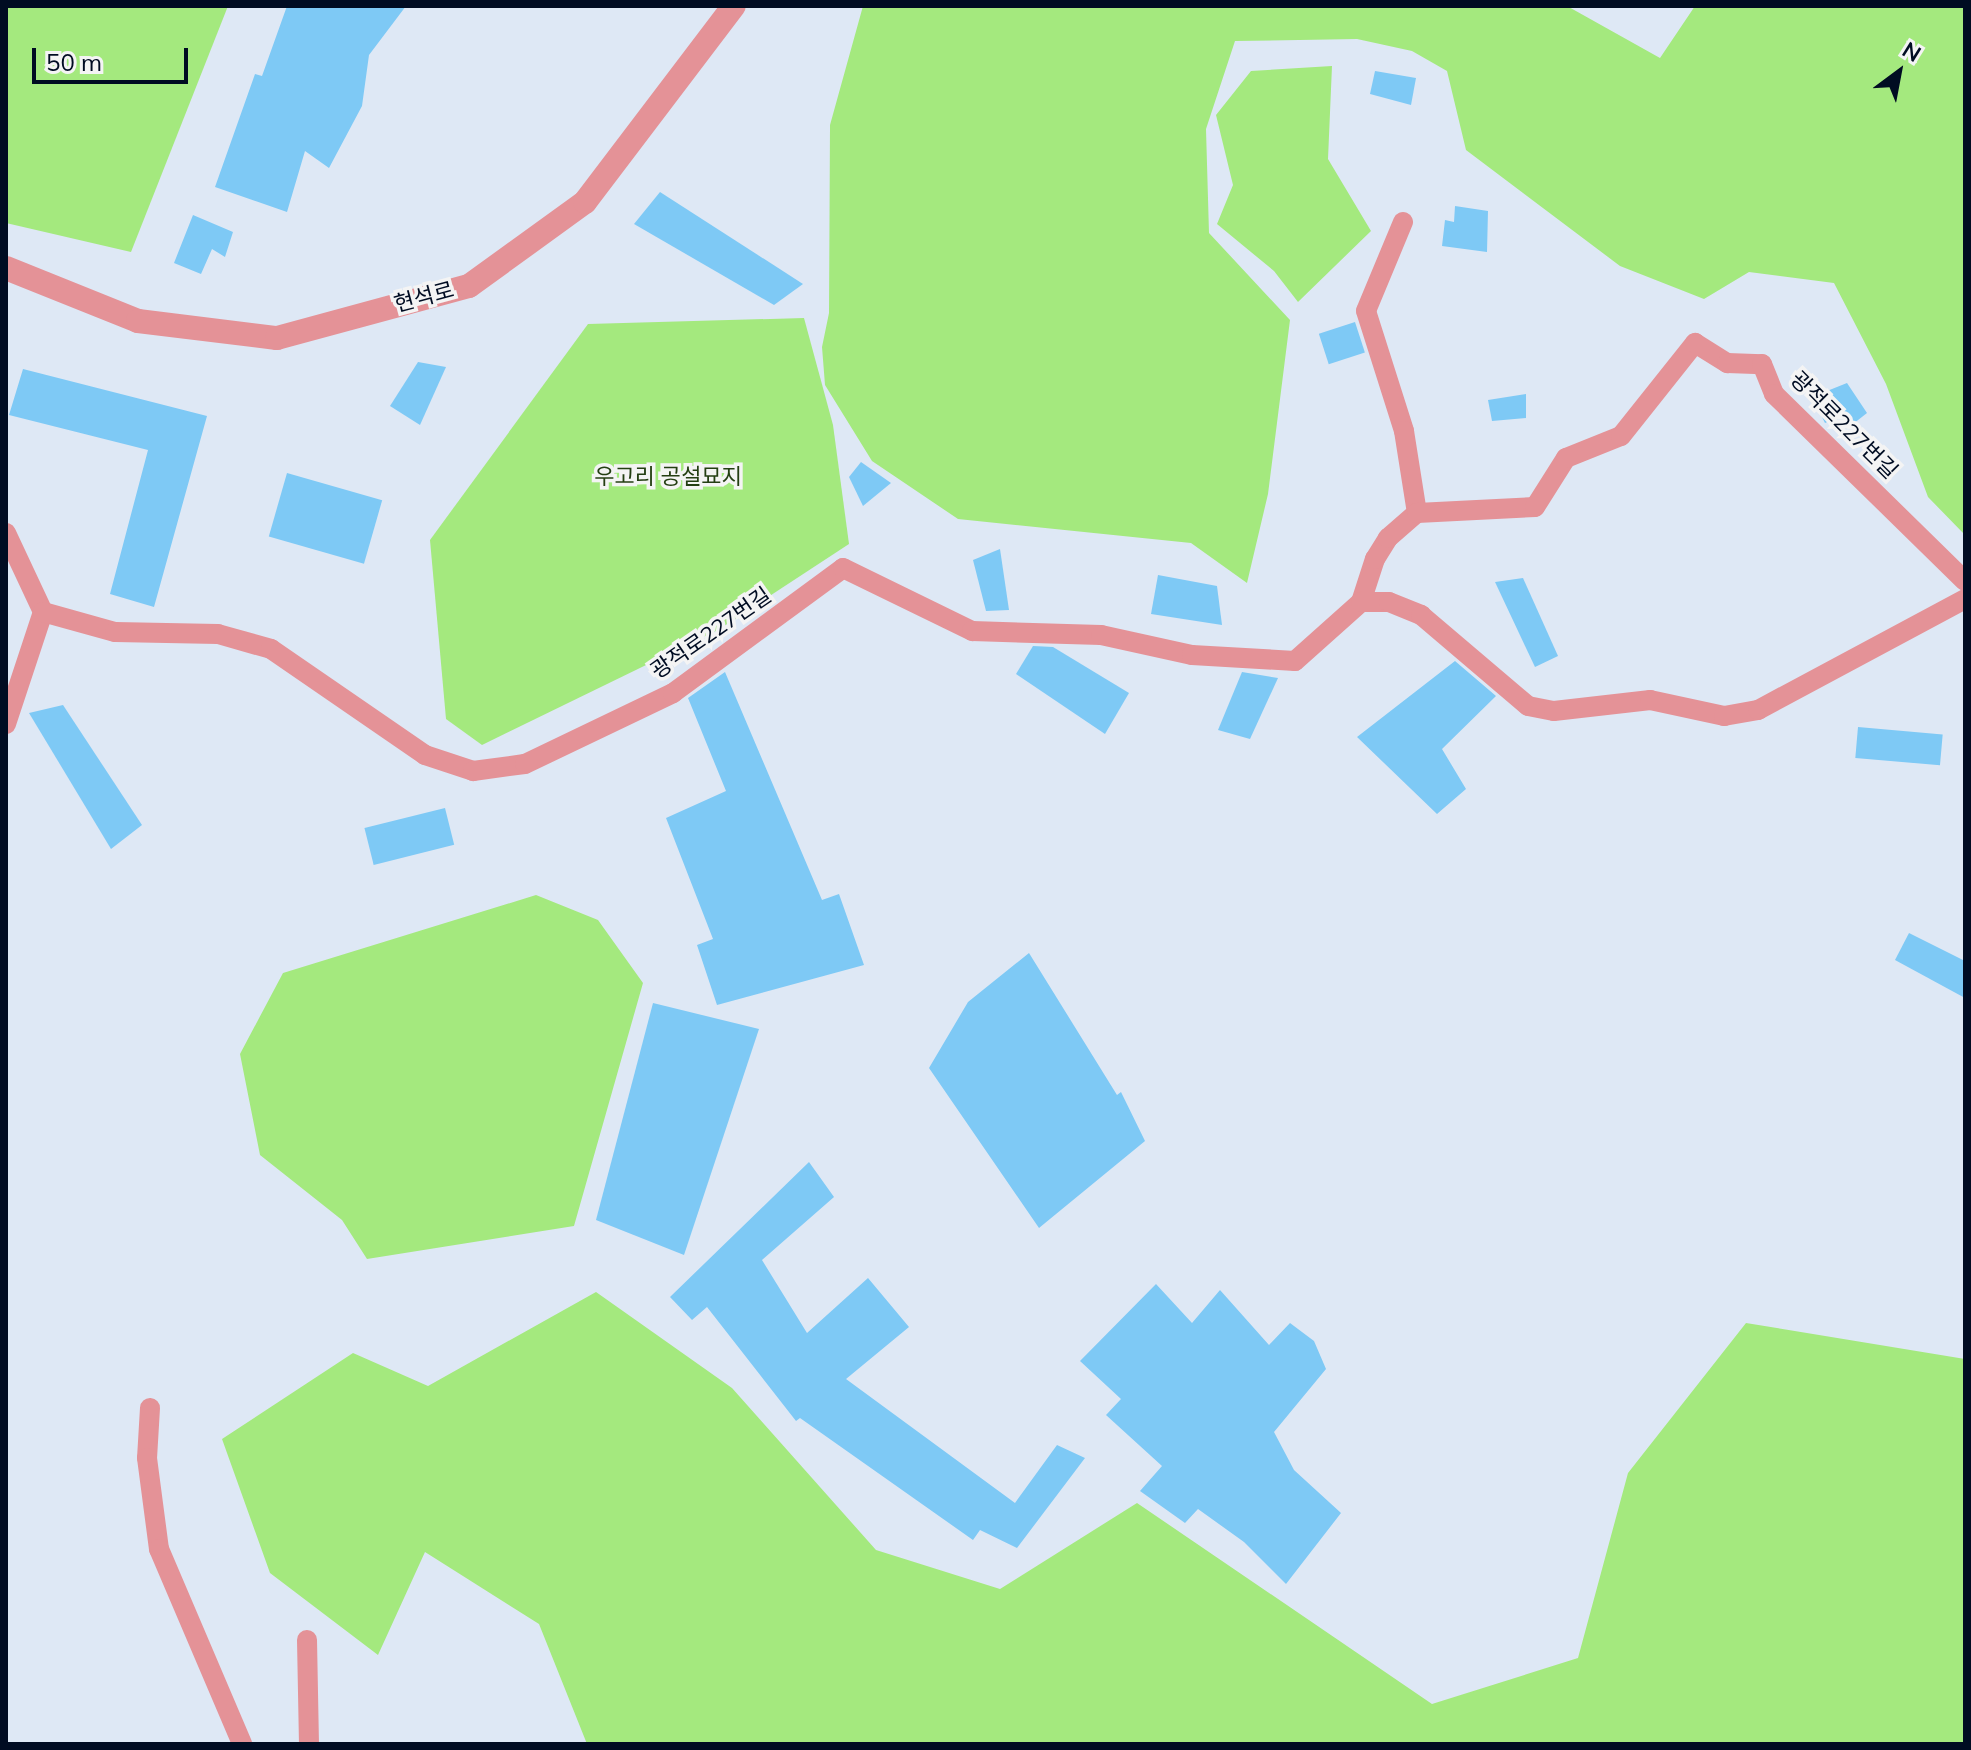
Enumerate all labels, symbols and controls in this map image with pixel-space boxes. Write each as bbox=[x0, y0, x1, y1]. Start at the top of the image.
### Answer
scale bar bbox=[36, 32, 192, 82]
north arrow bbox=[1859, 32, 1939, 112]
text: N bbox=[1897, 35, 1926, 68]
text: 50 m bbox=[46, 47, 102, 77]
street label: 현석로 bbox=[391, 276, 457, 318]
street label: 광적로227번길 bbox=[1785, 366, 1903, 484]
park label: 우고리 공설묘지 bbox=[594, 464, 742, 490]
street label: 광적로227번길 bbox=[646, 582, 776, 684]

